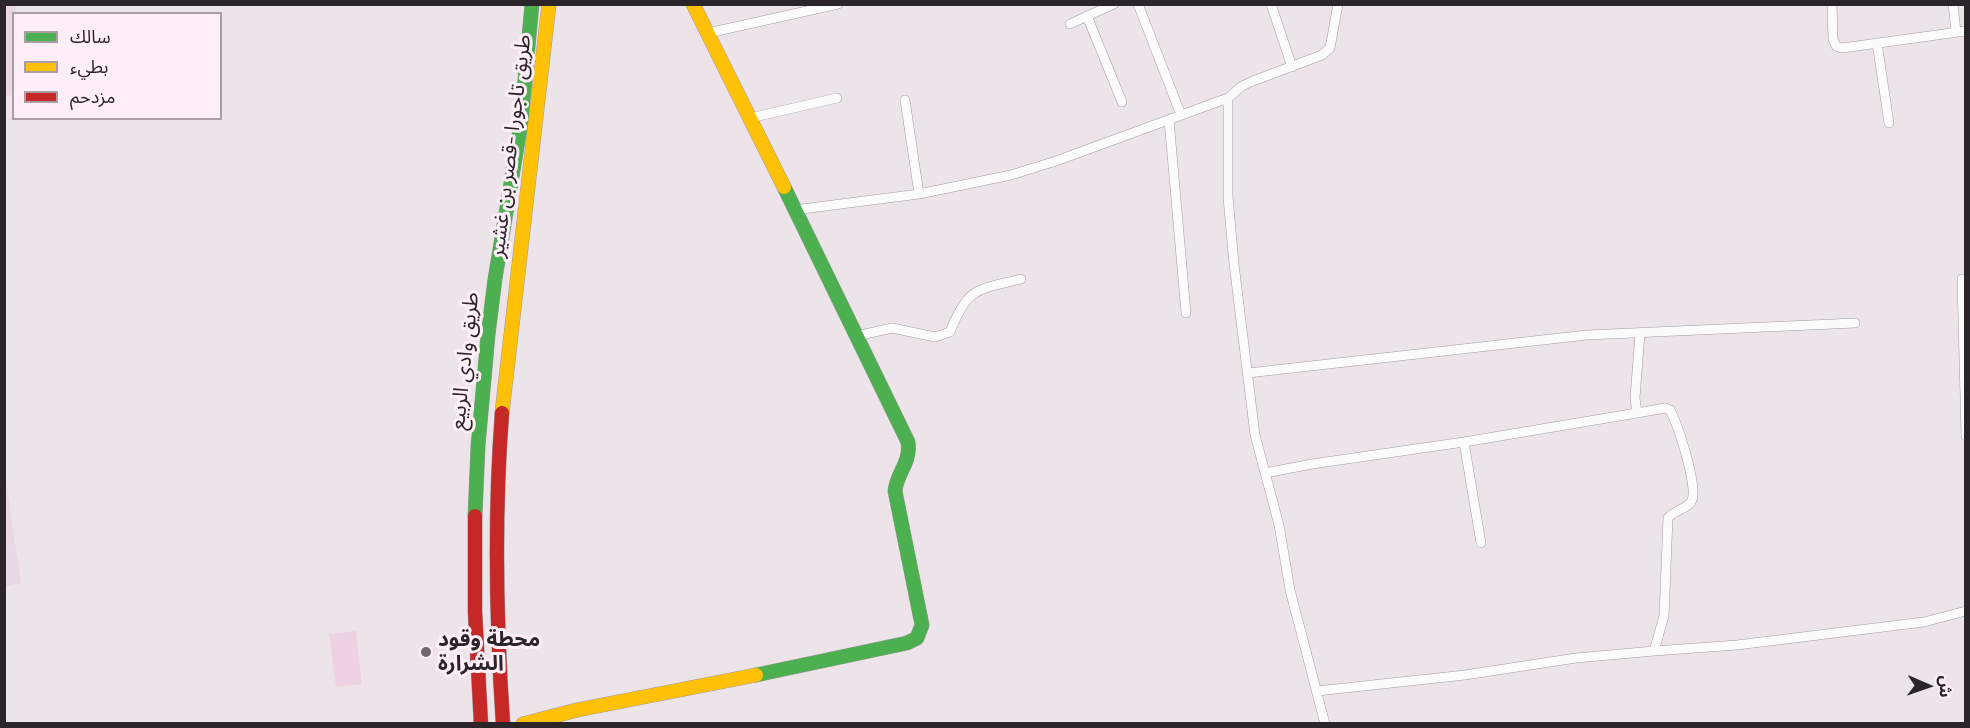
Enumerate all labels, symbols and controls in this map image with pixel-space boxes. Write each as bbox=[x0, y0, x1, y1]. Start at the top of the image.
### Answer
legend bbox=[12, 12, 222, 120]
text: سالك bbox=[70, 24, 111, 48]
street label: طريق تاجورا -قصر بن غشير bbox=[485, 33, 537, 259]
text: بطيء bbox=[70, 54, 108, 78]
text: مزدحم bbox=[70, 84, 115, 108]
street label: طريق وادي الربيع bbox=[445, 291, 485, 431]
place label: محطة وقود الشرارة bbox=[438, 627, 540, 677]
marker: محطة وقود الشرارة bbox=[419, 645, 433, 659]
north arrow bbox=[1898, 656, 1958, 716]
text: ش bbox=[1935, 675, 1957, 698]

